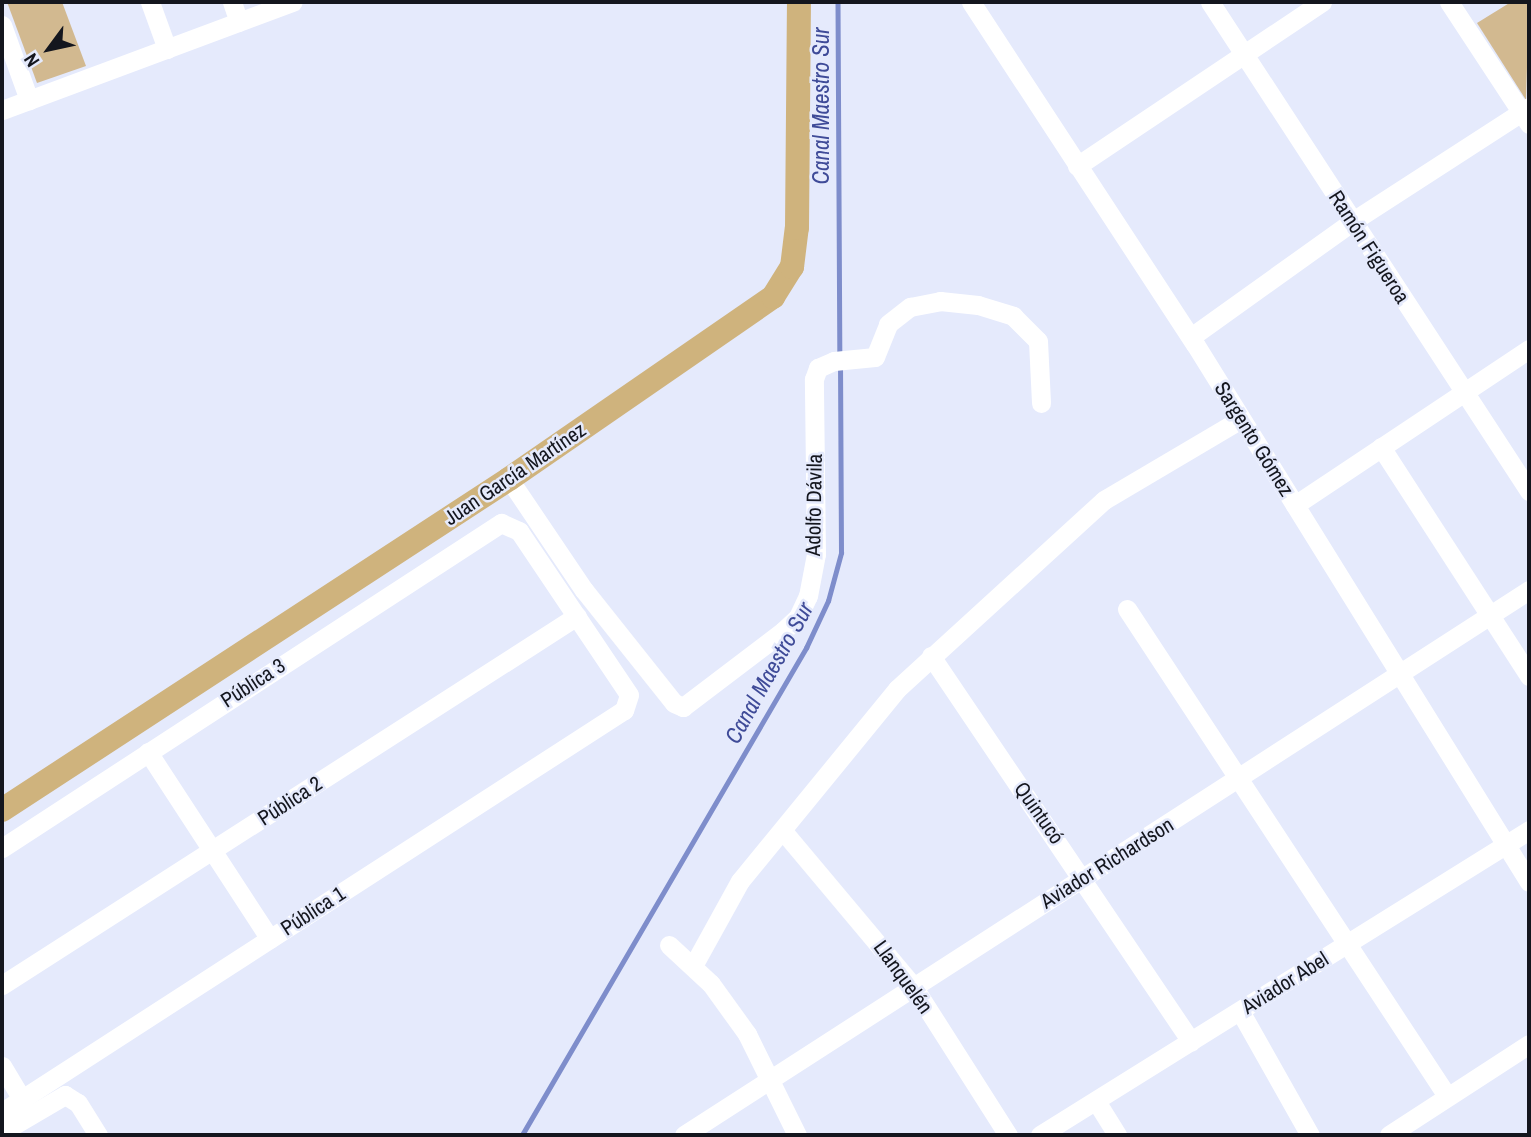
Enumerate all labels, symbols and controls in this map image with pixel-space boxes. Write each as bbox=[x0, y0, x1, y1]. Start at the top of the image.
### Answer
north arrow bbox=[14, 14, 84, 84]
water label: Canal Maestro Sur bbox=[807, 27, 835, 185]
text: N bbox=[17, 49, 45, 72]
street label: Ramón Figueroa bbox=[1323, 186, 1415, 308]
street label: Sargento Gómez bbox=[1209, 377, 1299, 501]
street label: Juan García Martínez bbox=[439, 417, 591, 531]
street label: Adolfo Dávila bbox=[801, 454, 827, 556]
water label: Canal Maestro Sur bbox=[719, 598, 819, 748]
street label: Pública 3 bbox=[216, 653, 290, 713]
street label: Pública 2 bbox=[253, 771, 327, 831]
street label: Quintucó bbox=[1009, 777, 1069, 849]
street label: Aviador Richardson bbox=[1036, 812, 1178, 914]
street label: Pública 1 bbox=[276, 881, 350, 941]
street label: Llanquelén bbox=[868, 936, 938, 1018]
street label: Aviador Abel bbox=[1237, 946, 1333, 1020]

